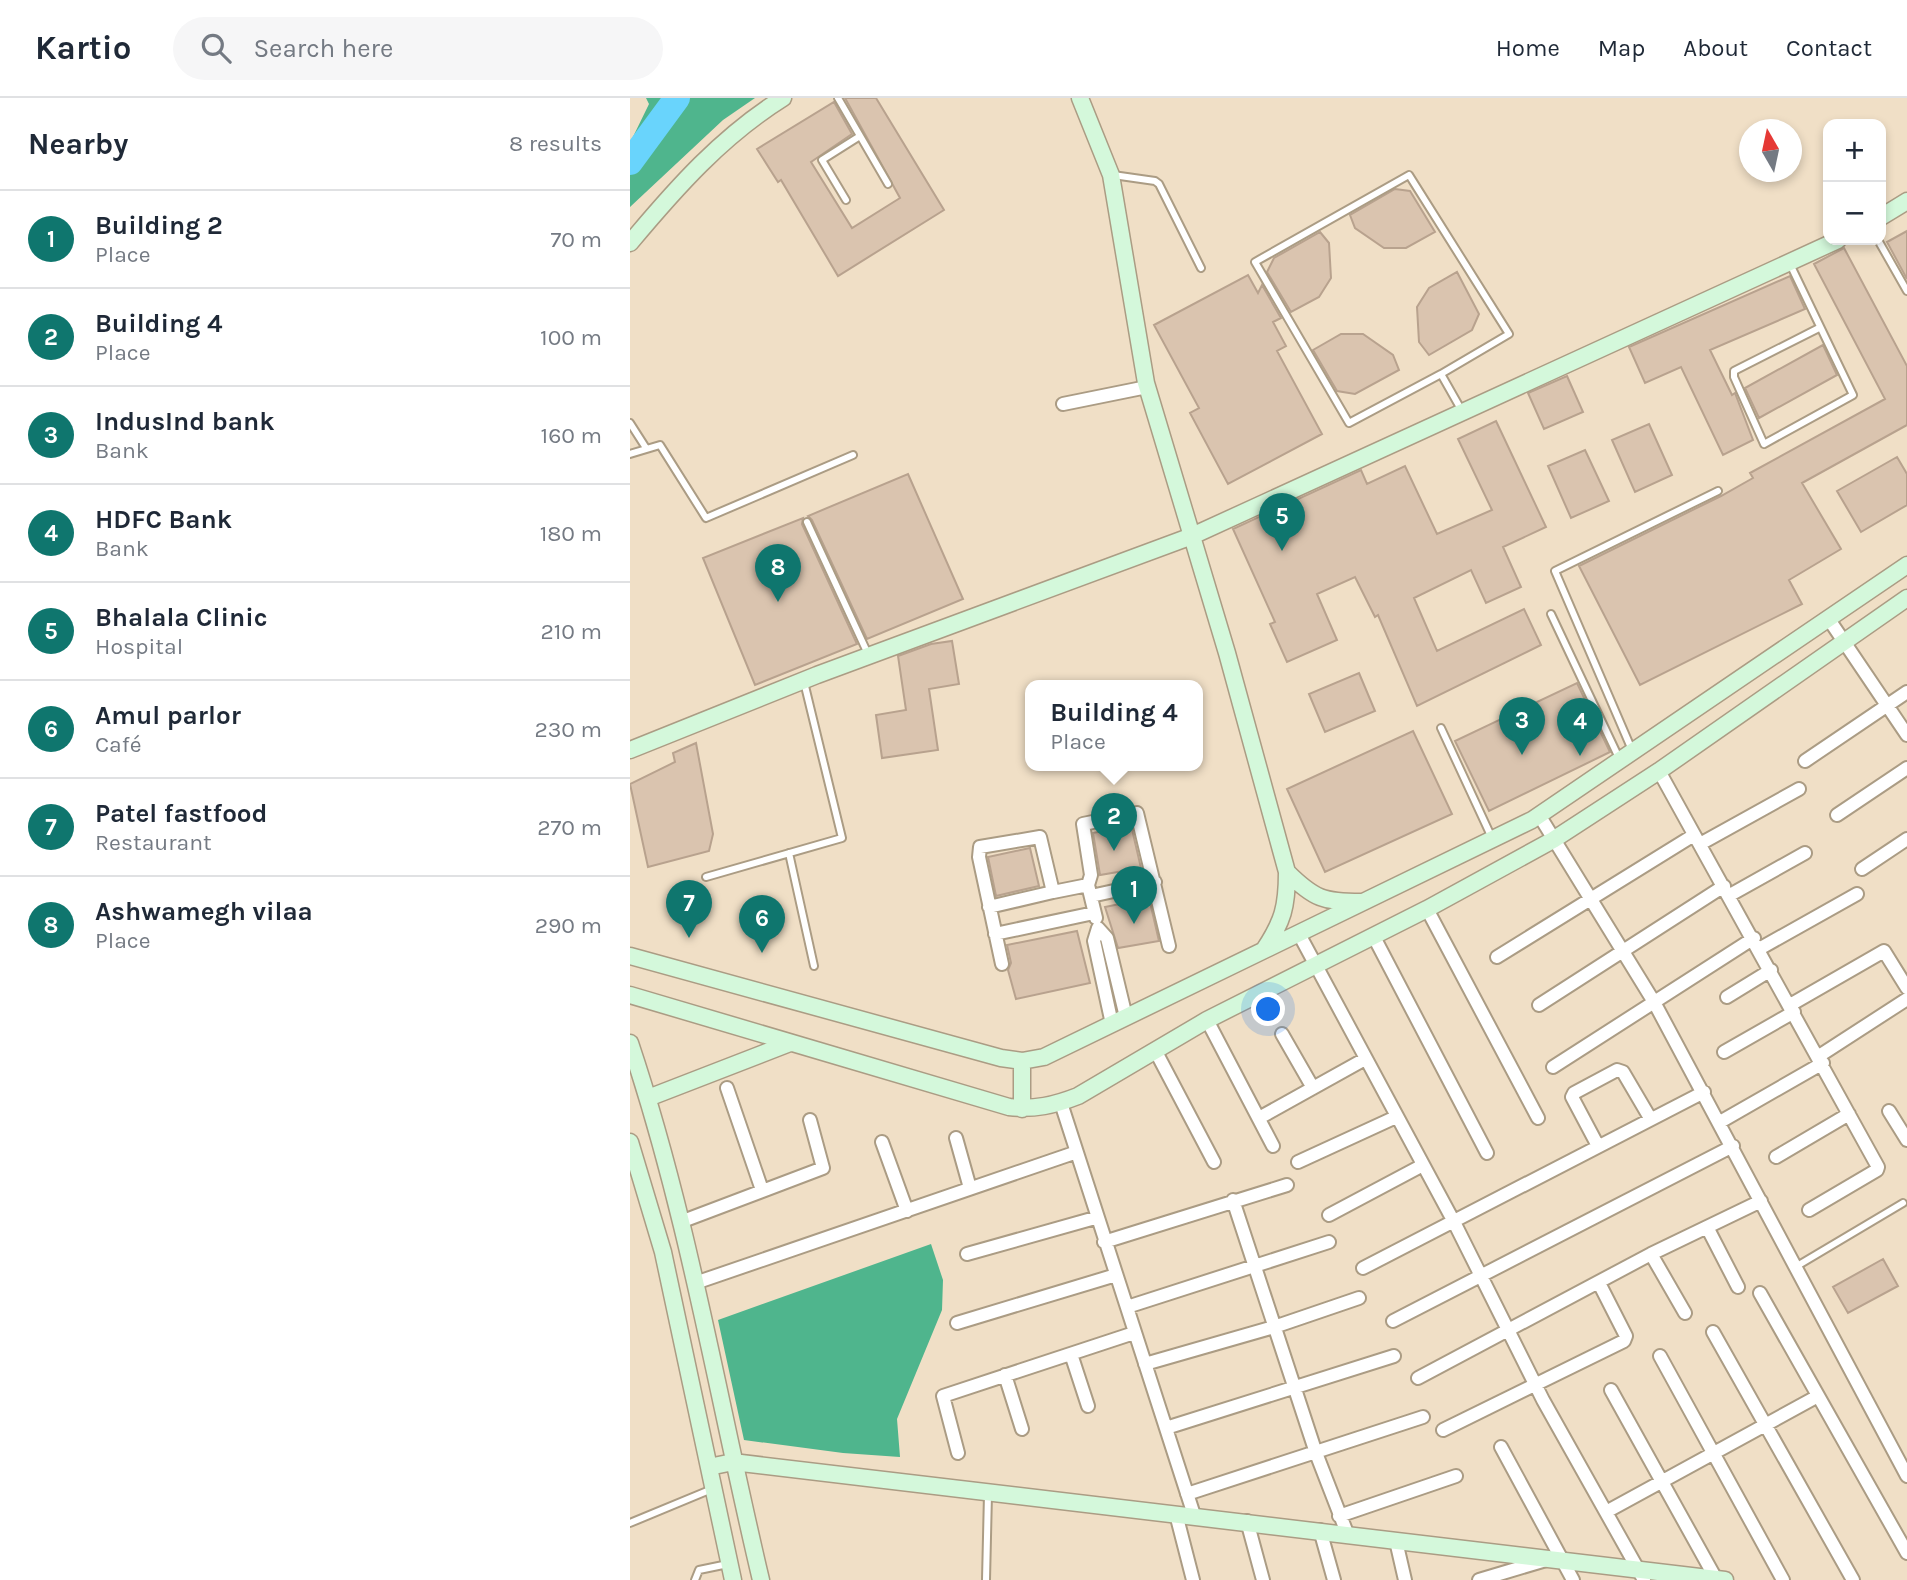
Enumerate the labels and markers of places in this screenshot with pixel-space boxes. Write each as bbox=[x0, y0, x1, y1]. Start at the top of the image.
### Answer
pin: 5 bbox=[1259, 493, 1305, 551]
pin: 8 bbox=[755, 544, 801, 602]
pin: 3 bbox=[1499, 697, 1545, 755]
pin: 4 bbox=[1557, 698, 1603, 756]
pin: 2 bbox=[1091, 793, 1137, 851]
pin: 1 bbox=[1111, 866, 1157, 924]
pin: 7 bbox=[666, 880, 712, 938]
pin: 6 bbox=[739, 895, 785, 953]

